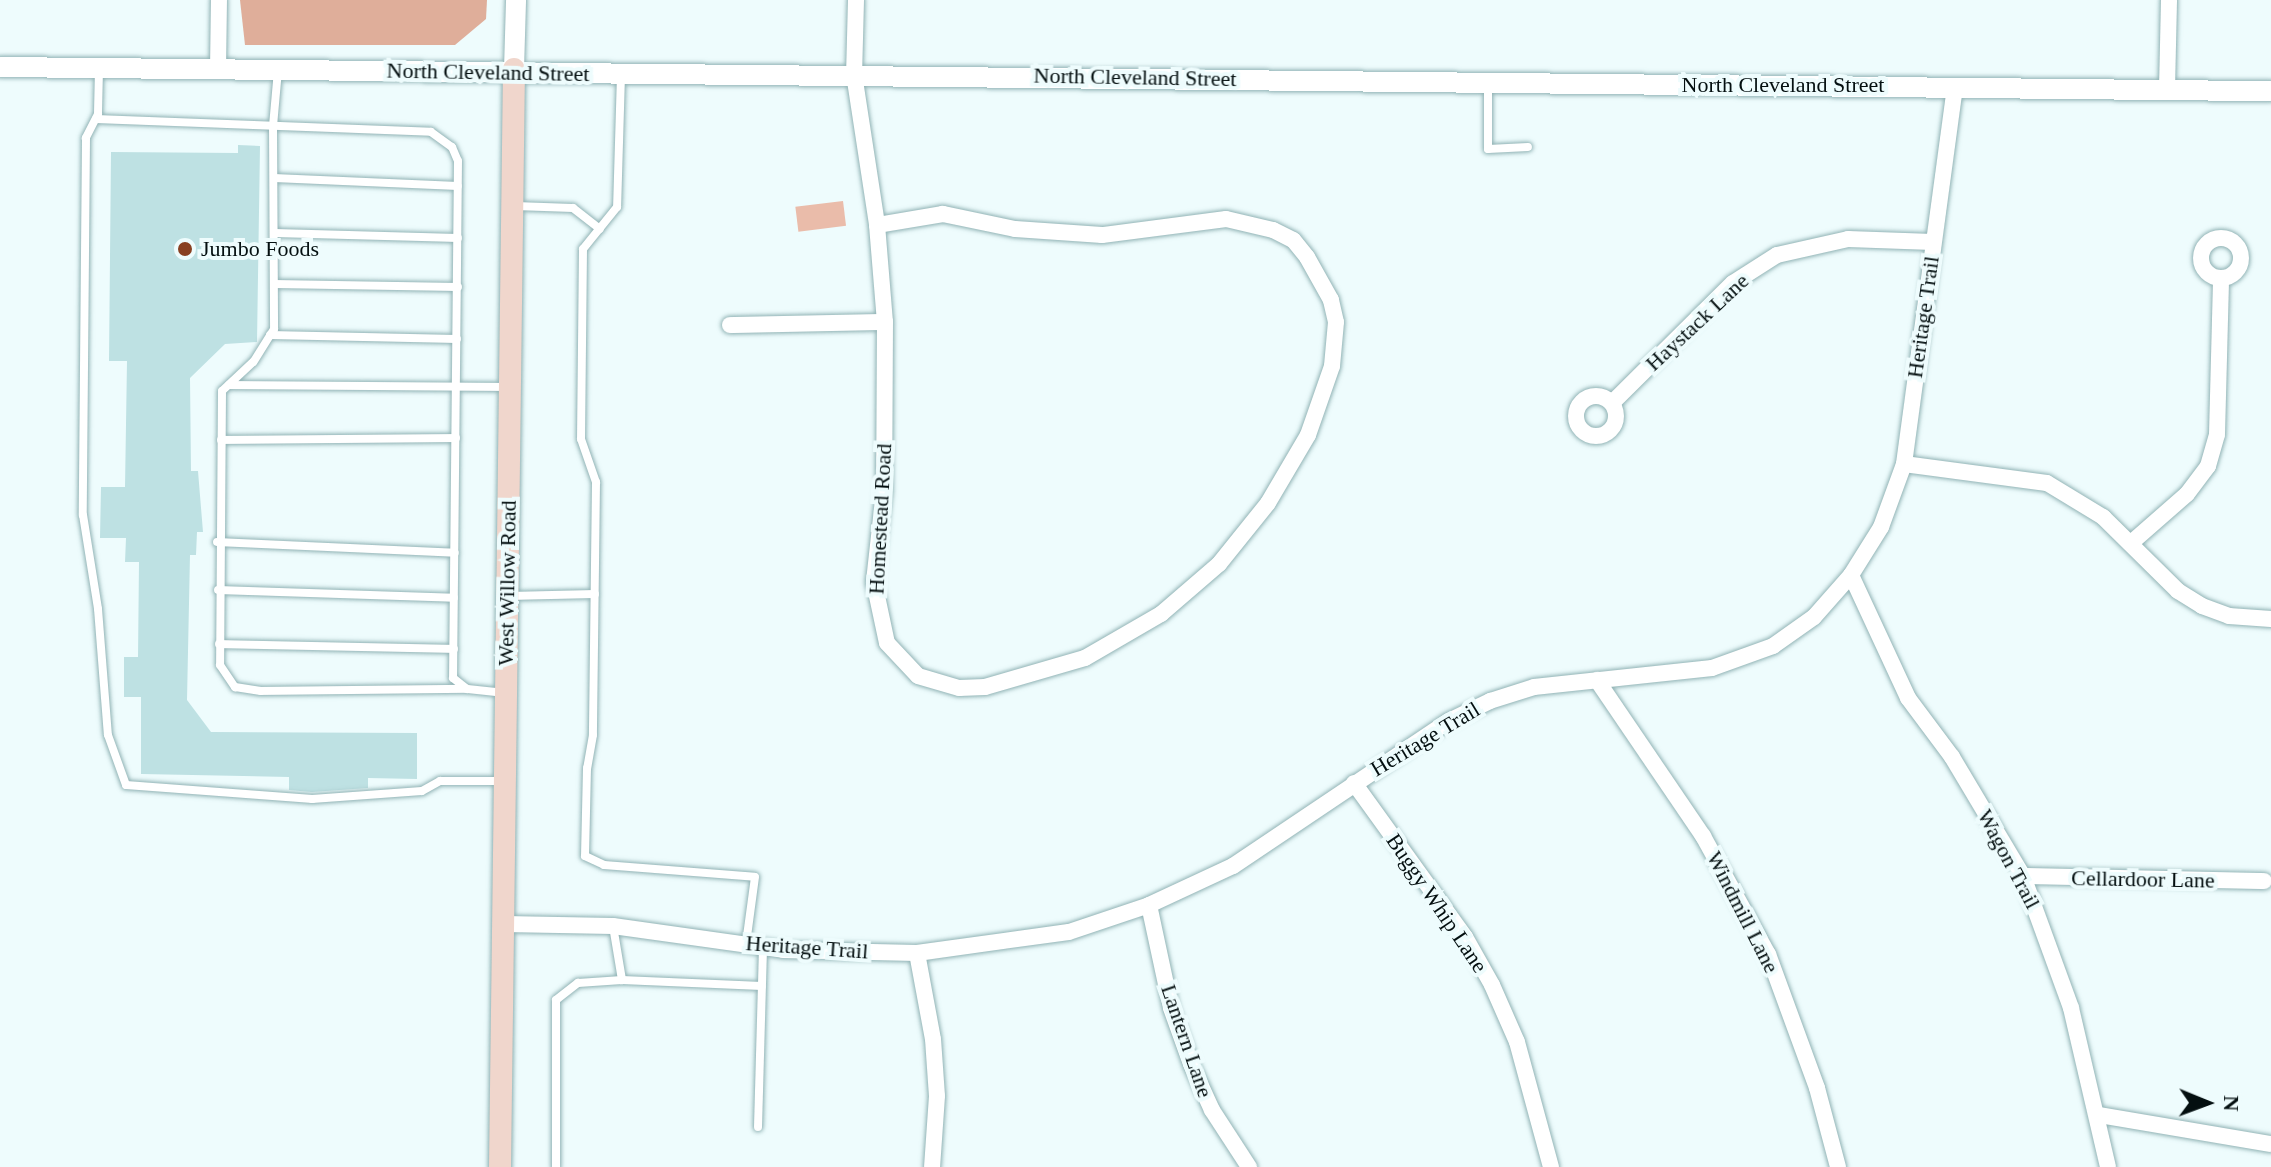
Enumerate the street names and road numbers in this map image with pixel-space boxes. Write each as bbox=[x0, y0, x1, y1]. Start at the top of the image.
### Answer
street label: North Cleveland Street bbox=[386, 57, 590, 87]
street label: North Cleveland Street bbox=[1033, 62, 1237, 92]
street label: North Cleveland Street bbox=[1682, 72, 1884, 98]
street label: Heritage Trail bbox=[1901, 254, 1945, 380]
street label: Haystack Lane bbox=[1640, 268, 1754, 376]
street label: Homestead Road bbox=[863, 443, 897, 595]
street label: West Willow Road bbox=[492, 500, 522, 666]
street label: Heritage Trail bbox=[1365, 696, 1485, 782]
street label: Wagon Trail bbox=[1972, 805, 2046, 913]
street label: Buggy Whip Lane bbox=[1381, 828, 1493, 978]
street label: Windmill Lane bbox=[1701, 847, 1785, 977]
street label: Cellardoor Lane bbox=[2071, 865, 2215, 893]
street label: Heritage Trail bbox=[745, 930, 869, 964]
street label: Lantern Lane bbox=[1155, 981, 1219, 1101]

